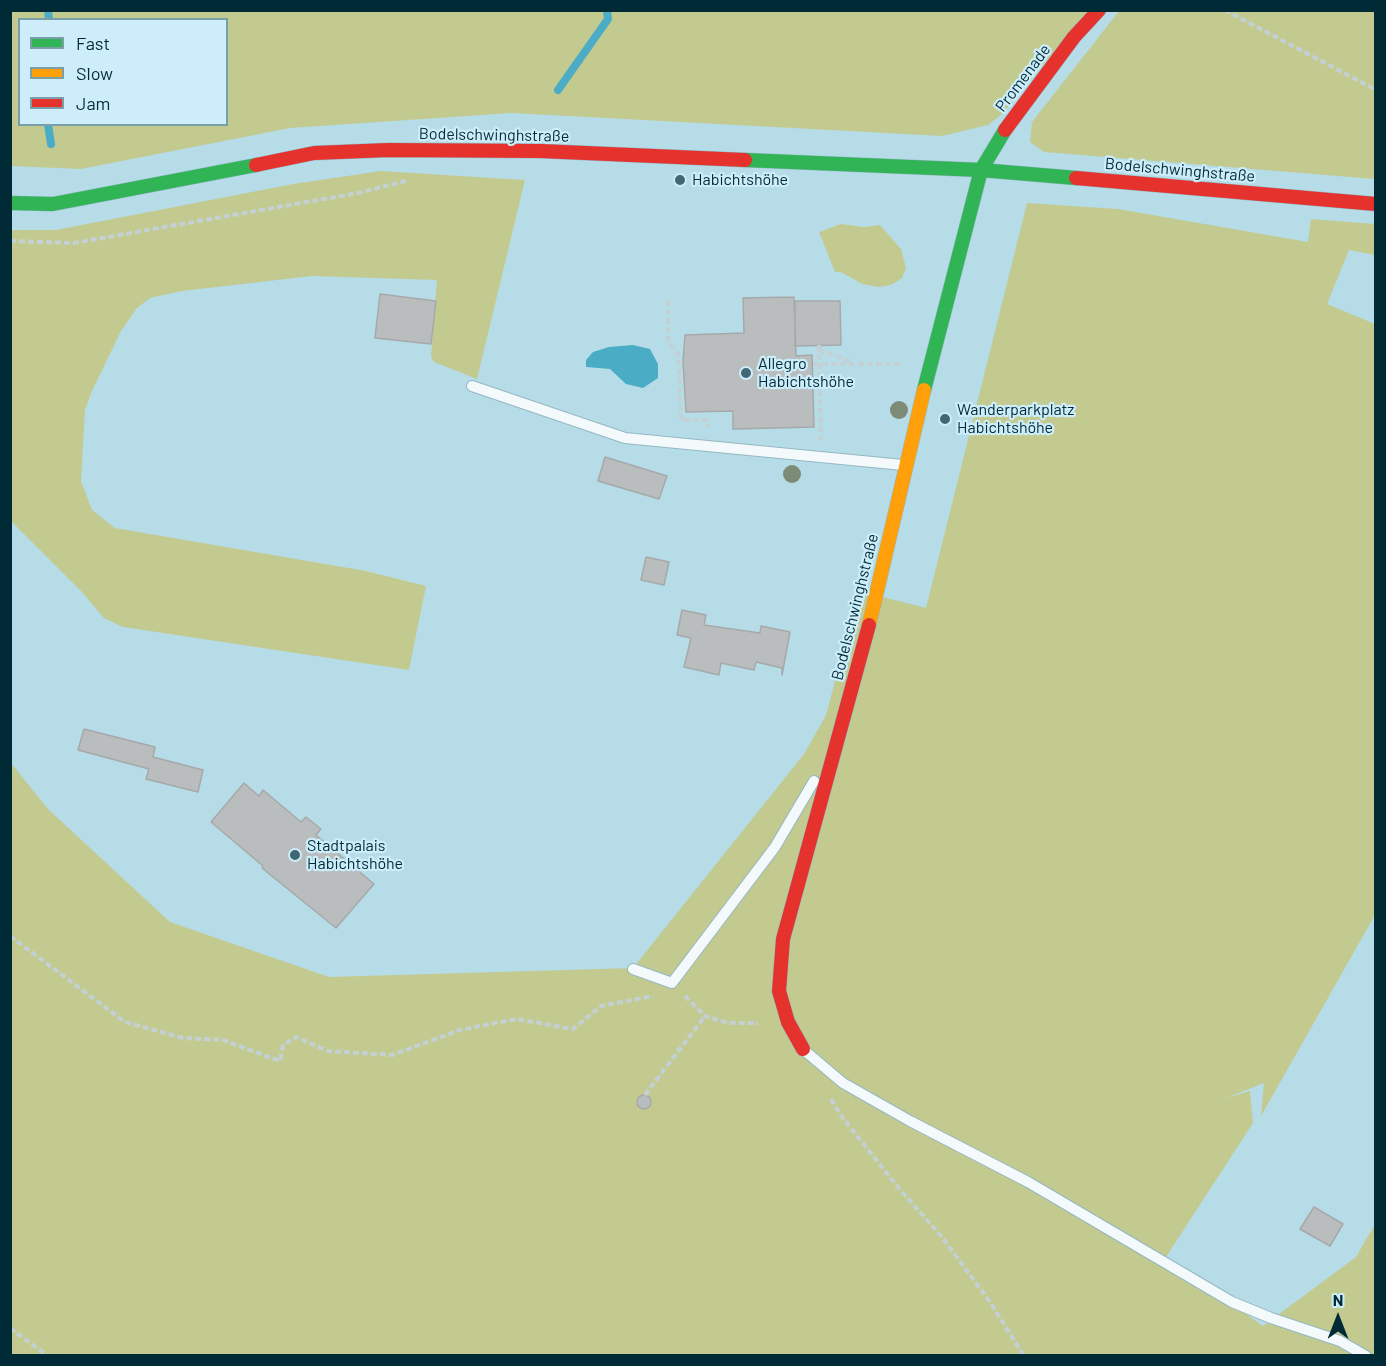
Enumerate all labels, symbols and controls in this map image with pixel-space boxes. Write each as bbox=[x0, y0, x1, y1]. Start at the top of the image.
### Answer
legend bbox=[18, 18, 228, 126]
text: Fast bbox=[76, 32, 110, 54]
street label: Promenade bbox=[991, 40, 1055, 116]
text: Slow bbox=[76, 62, 113, 84]
text: Jam bbox=[76, 92, 110, 114]
street label: Bodelschwinghstraße bbox=[419, 124, 569, 146]
street label: Bodelschwinghstraße bbox=[1104, 154, 1256, 186]
place label: Habichtshöhe bbox=[692, 170, 788, 190]
marker: Habichtshöhe bbox=[673, 173, 687, 187]
place label: Allegro Habichtshöhe bbox=[758, 354, 854, 392]
marker: Allegro Habichtshöhe bbox=[739, 366, 753, 380]
place label: Wanderparkplatz Habichtshöhe bbox=[957, 400, 1074, 438]
marker: Wanderparkplatz Habichtshöhe bbox=[938, 412, 952, 426]
street label: Bodelschwinghstraße bbox=[827, 532, 883, 682]
place label: Stadtpalais Habichtshöhe bbox=[307, 836, 403, 874]
marker: Stadtpalais Habichtshöhe bbox=[288, 848, 302, 862]
north arrow bbox=[1308, 1288, 1368, 1348]
text: N bbox=[1333, 1290, 1343, 1309]

